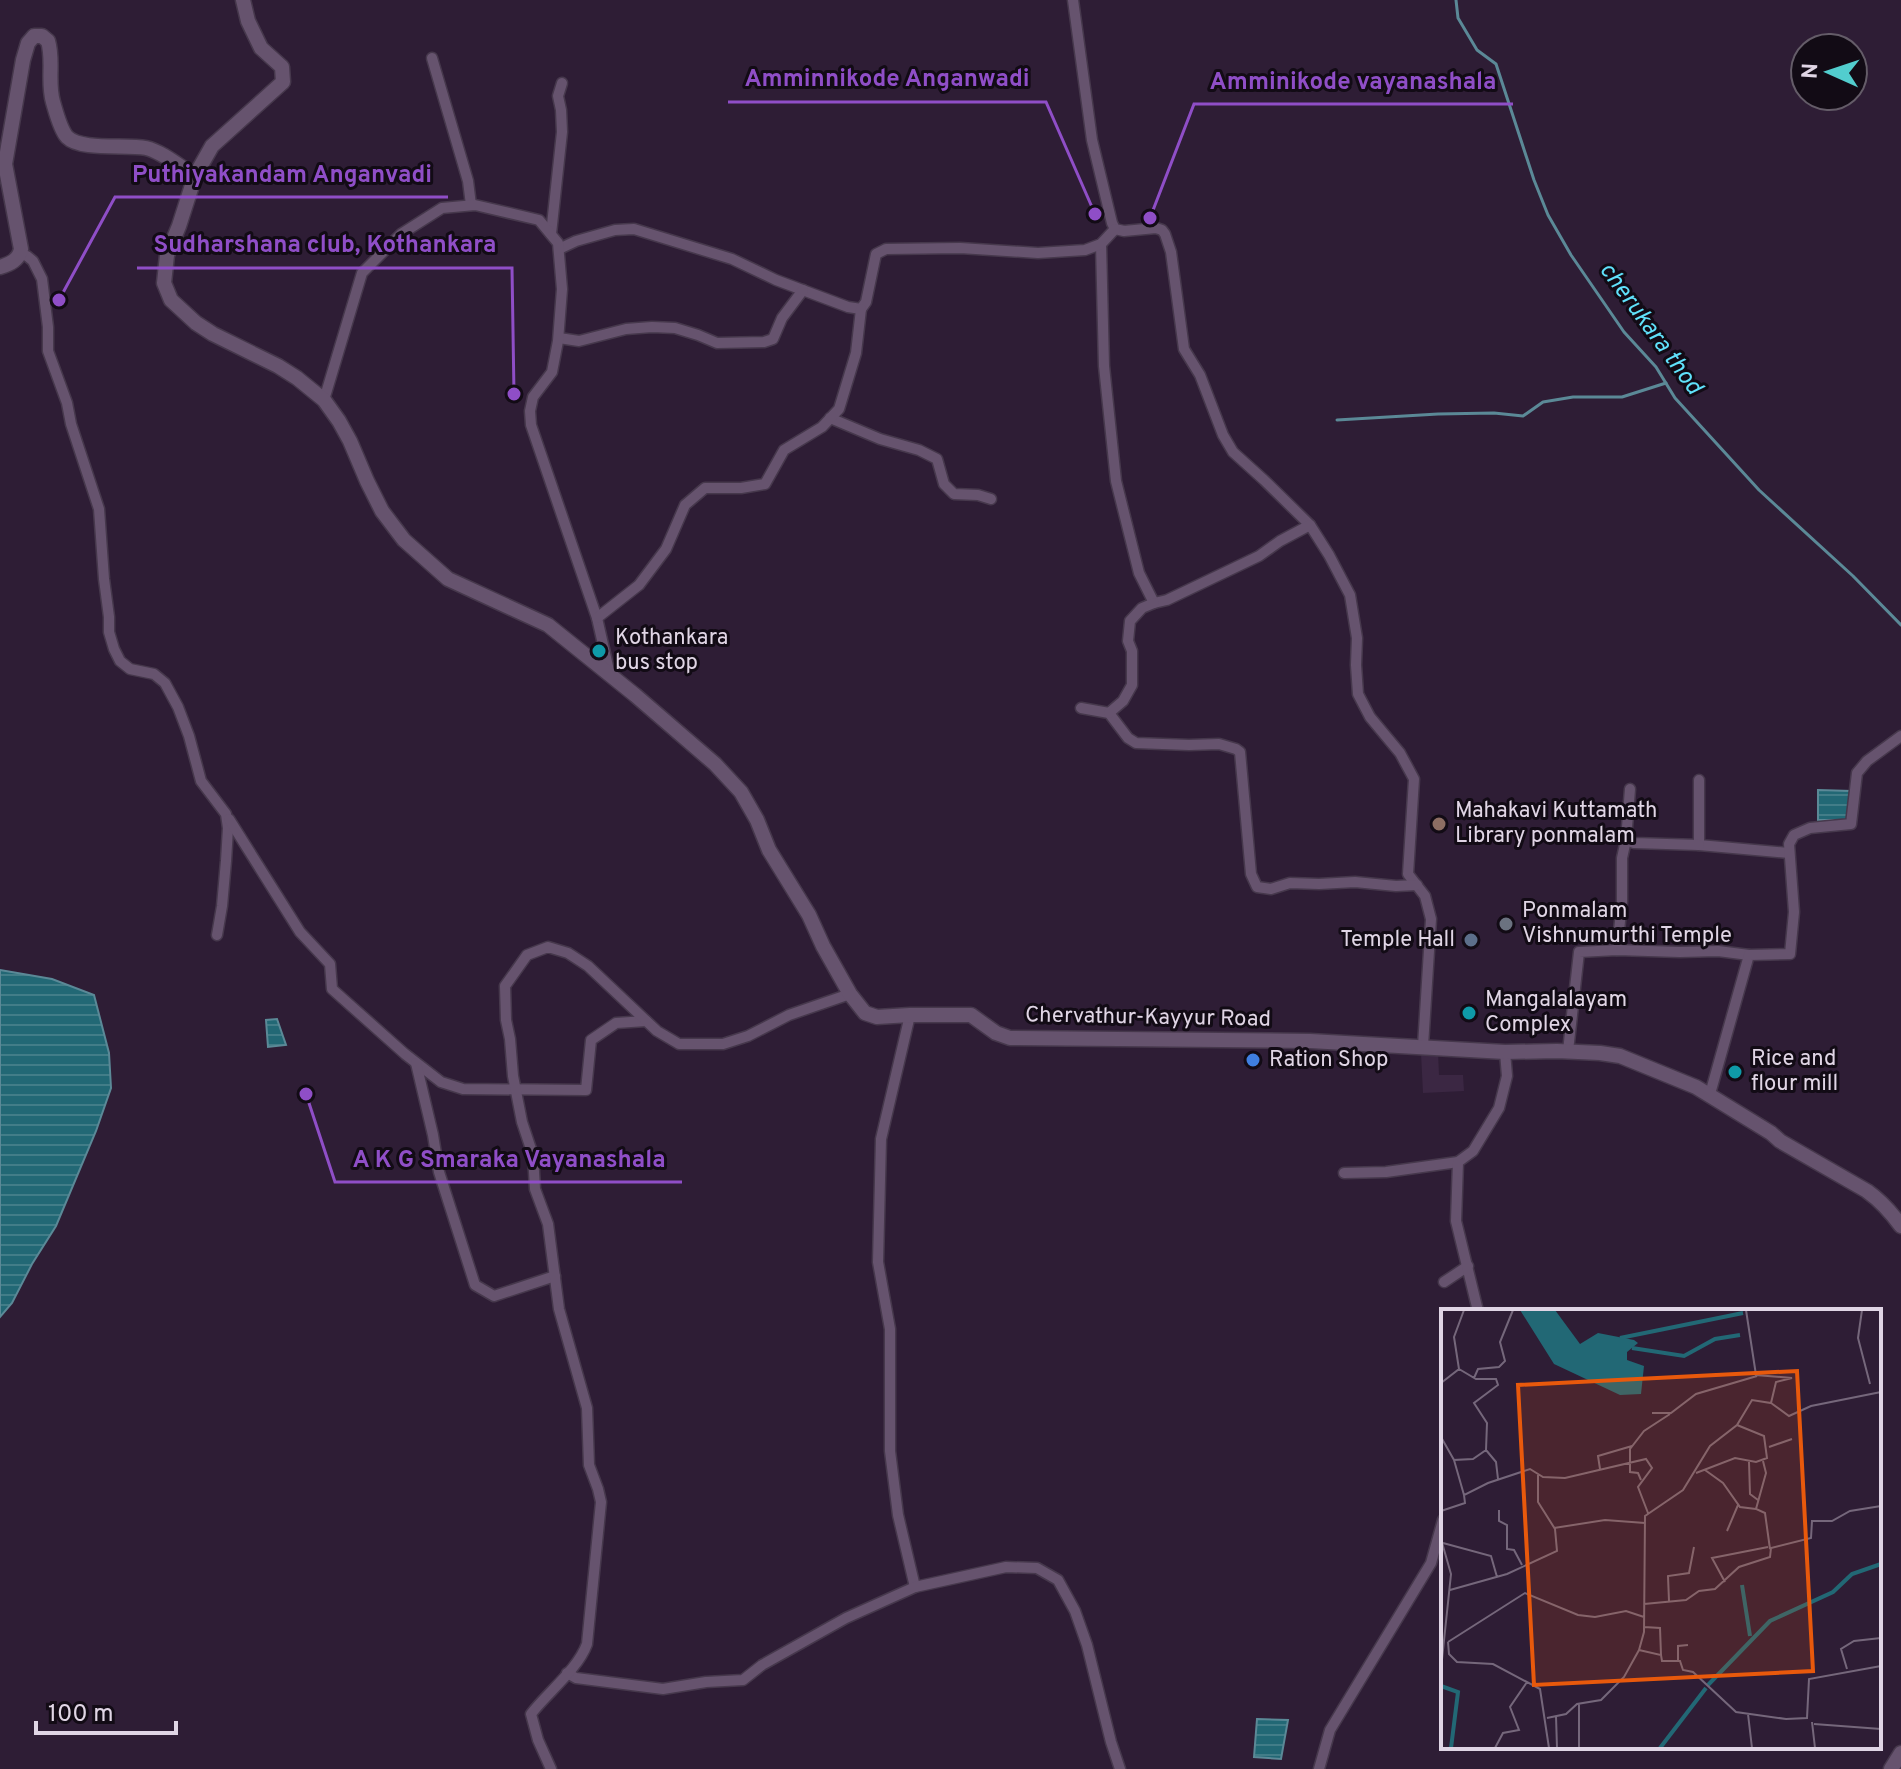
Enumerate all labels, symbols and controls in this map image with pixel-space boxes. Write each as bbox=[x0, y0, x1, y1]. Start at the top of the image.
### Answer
north arrow bbox=[1789, 32, 1869, 112]
callout: Amminnikode Anganwadi bbox=[728, 54, 1046, 102]
callout: Amminikode vayanashala bbox=[1194, 56, 1513, 104]
text: N bbox=[1798, 62, 1825, 80]
text: Amminnikode Anganwadi bbox=[744, 65, 1030, 95]
text: Amminikode vayanashala bbox=[1210, 68, 1496, 98]
callout: Puthiyakandam Anganvadi bbox=[115, 149, 448, 197]
text: Puthiyakandam Anganvadi bbox=[132, 161, 432, 191]
callout: Sudharshana club, Kothankara bbox=[137, 220, 512, 268]
text: Sudharshana club, Kothankara bbox=[154, 231, 496, 261]
water label: cherukara thod bbox=[1592, 257, 1709, 403]
place label: Kothankara bus stop bbox=[615, 625, 728, 677]
marker: Kothankara bus stop bbox=[590, 642, 608, 660]
place label: Mahakavi Kuttamath Library ponmalam bbox=[1455, 798, 1657, 850]
marker: Mahakavi Kuttamath Library ponmalam bbox=[1430, 815, 1448, 833]
place label: Ponmalam Vishnumurthi Temple bbox=[1522, 898, 1732, 950]
marker: Ponmalam Vishnumurthi Temple bbox=[1497, 915, 1515, 933]
place label: Temple Hall bbox=[1340, 927, 1455, 954]
marker: Temple Hall bbox=[1462, 931, 1480, 949]
place label: Mangalalayam Complex bbox=[1485, 987, 1627, 1039]
street label: Chervathur-Kayyur Road bbox=[1025, 1002, 1271, 1034]
marker: Mangalalayam Complex bbox=[1460, 1004, 1478, 1022]
place label: Rice and flour mill bbox=[1751, 1046, 1838, 1098]
place label: Ration Shop bbox=[1269, 1047, 1388, 1074]
marker: Ration Shop bbox=[1244, 1051, 1262, 1069]
marker: Rice and flour mill bbox=[1726, 1063, 1744, 1081]
callout: A K G Smaraka Vayanashala bbox=[335, 1134, 682, 1182]
text: A K G Smaraka Vayanashala bbox=[352, 1146, 666, 1176]
inset map bbox=[1441, 1309, 1881, 1749]
scale bar bbox=[36, 1685, 176, 1735]
text: 100 m bbox=[48, 1700, 114, 1730]

